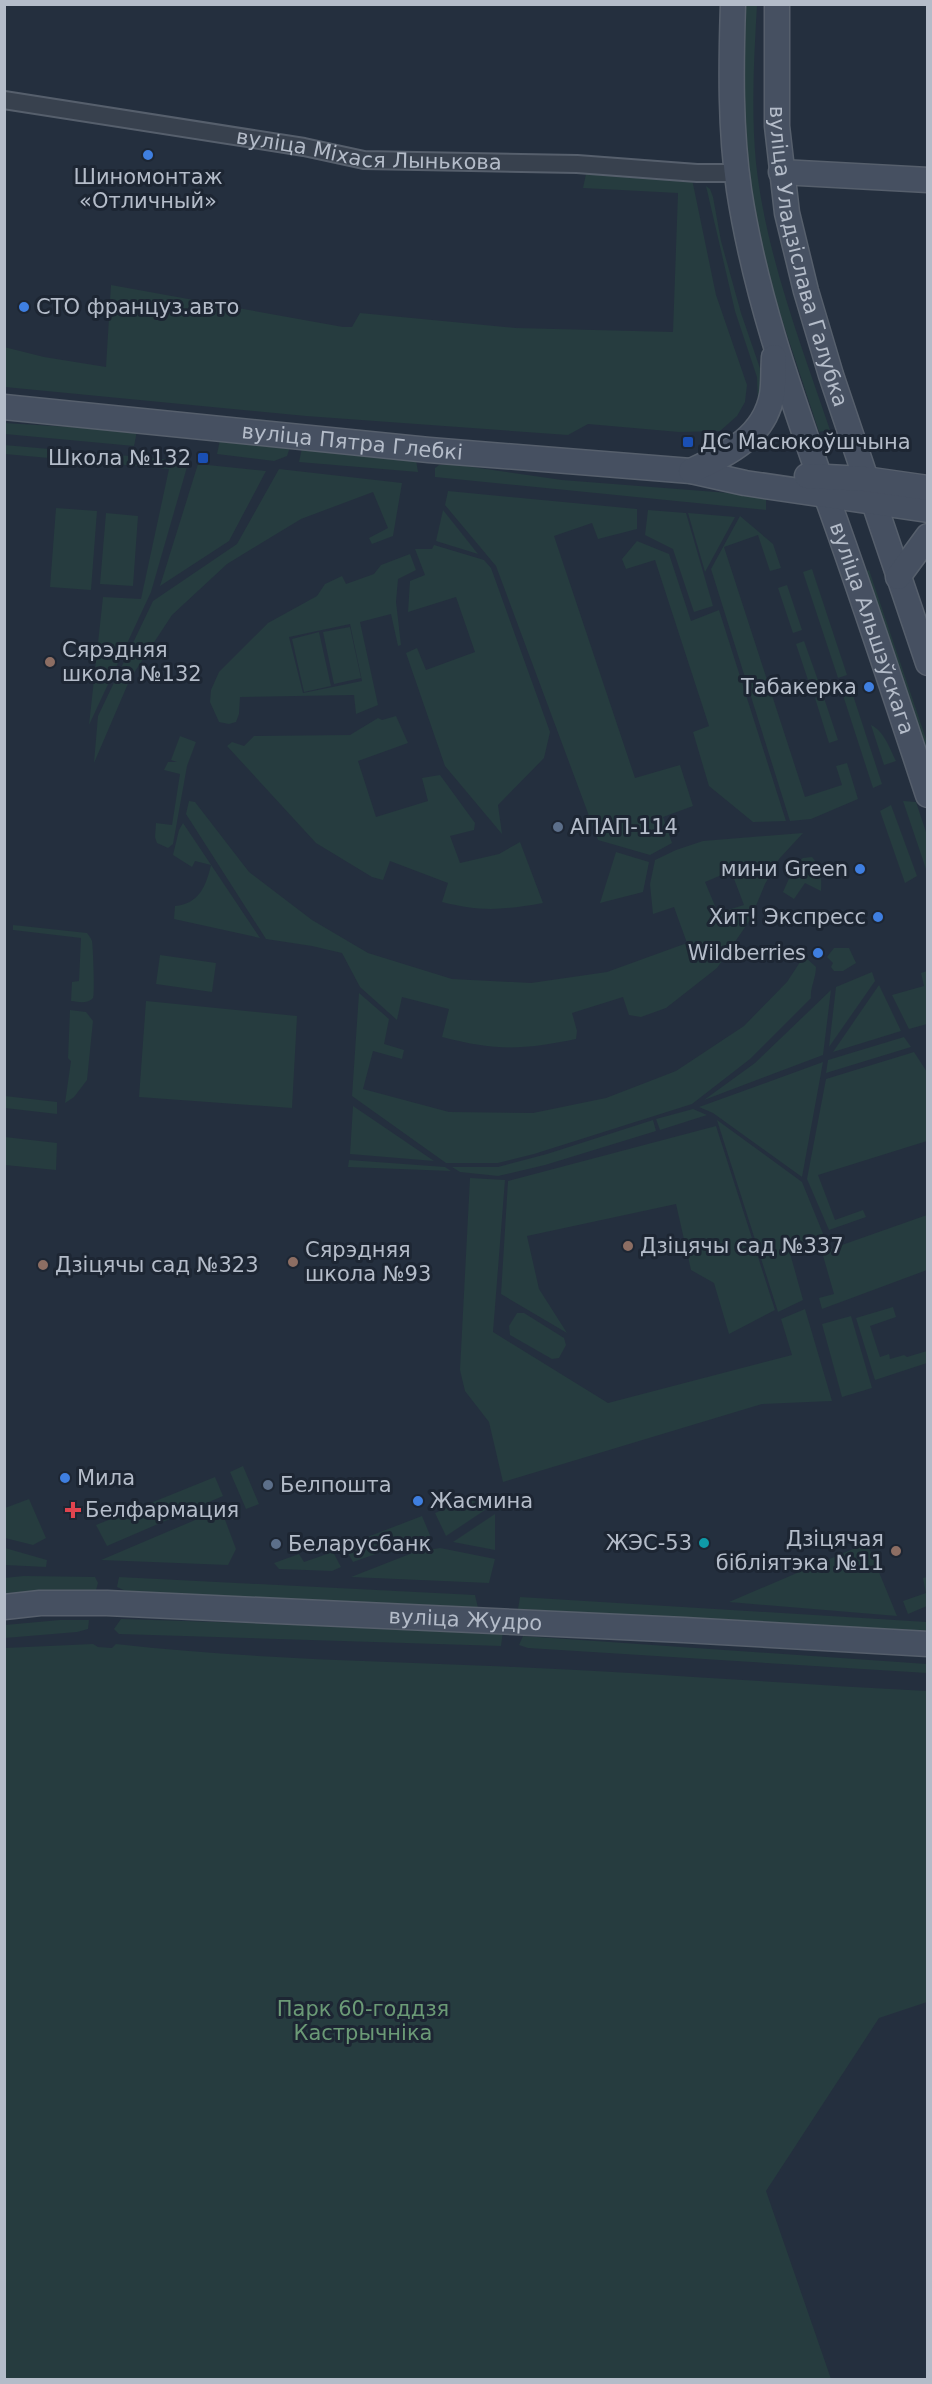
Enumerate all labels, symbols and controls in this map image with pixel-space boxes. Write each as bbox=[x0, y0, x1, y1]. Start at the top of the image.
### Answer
street label: вуліца Уладзіслава Галубка bbox=[765, 106, 853, 410]
street label: вуліца Міхася Лынькова bbox=[235, 125, 502, 175]
marker: Шиномонтаж «Отличный» bbox=[141, 148, 155, 162]
place label: Шиномонтаж «Отличный» bbox=[73, 165, 223, 213]
place label: СТО француз.авто bbox=[36, 295, 239, 319]
marker: СТО француз.авто bbox=[17, 300, 31, 314]
street label: вуліца Пятра Глебкі bbox=[240, 419, 464, 465]
place label: ДС Масюкоўшчына bbox=[700, 430, 911, 454]
marker: ДС Масюкоўшчына bbox=[681, 435, 695, 449]
place label: Школа №132 bbox=[48, 446, 191, 470]
marker: Школа №132 bbox=[196, 451, 210, 465]
street label: вуліца Альшэўскага bbox=[825, 519, 919, 737]
place label: Сярэдняя школа №132 bbox=[62, 638, 202, 686]
marker: Сярэдняя школа №132 bbox=[43, 655, 57, 669]
place label: Табакерка bbox=[740, 675, 857, 699]
marker: Табакерка bbox=[862, 680, 876, 694]
place label: АПАП-114 bbox=[570, 815, 678, 839]
marker: АПАП-114 bbox=[551, 820, 565, 834]
place label: мини Green bbox=[721, 857, 848, 881]
marker: мини Green bbox=[853, 862, 867, 876]
place label: Хит! Экспресс bbox=[709, 905, 866, 929]
marker: Хит! Экспресс bbox=[871, 910, 885, 924]
place label: Wildberries bbox=[688, 941, 806, 965]
marker: Wildberries bbox=[811, 946, 825, 960]
place label: Дзіцячы сад №337 bbox=[640, 1234, 844, 1258]
place label: Сярэдняя школа №93 bbox=[305, 1238, 431, 1286]
marker: Дзіцячы сад №337 bbox=[621, 1239, 635, 1253]
place label: Дзіцячы сад №323 bbox=[55, 1253, 259, 1277]
marker: Сярэдняя школа №93 bbox=[286, 1255, 300, 1269]
marker: Дзіцячы сад №323 bbox=[36, 1258, 50, 1272]
place label: Мила bbox=[77, 1466, 135, 1490]
marker: Мила bbox=[58, 1471, 72, 1485]
place label: Белпошта bbox=[280, 1473, 392, 1497]
marker: Белпошта bbox=[261, 1478, 275, 1492]
place label: Жасмина bbox=[430, 1489, 533, 1513]
marker: Жасмина bbox=[411, 1494, 425, 1508]
place label: Белфармация bbox=[85, 1498, 239, 1522]
marker: Белфармация bbox=[66, 1503, 80, 1517]
place label: Дзіцячая бібліятэка №11 bbox=[716, 1527, 884, 1575]
place label: ЖЭС-53 bbox=[606, 1531, 692, 1555]
place label: Беларусбанк bbox=[288, 1532, 431, 1556]
marker: ЖЭС-53 bbox=[697, 1536, 711, 1550]
marker: Беларусбанк bbox=[269, 1537, 283, 1551]
marker: Дзіцячая бібліятэка №11 bbox=[889, 1544, 903, 1558]
street label: вуліца Жудро bbox=[388, 1604, 543, 1635]
park label: Парк 60-годдзя Кастрычніка bbox=[277, 1997, 449, 2045]

